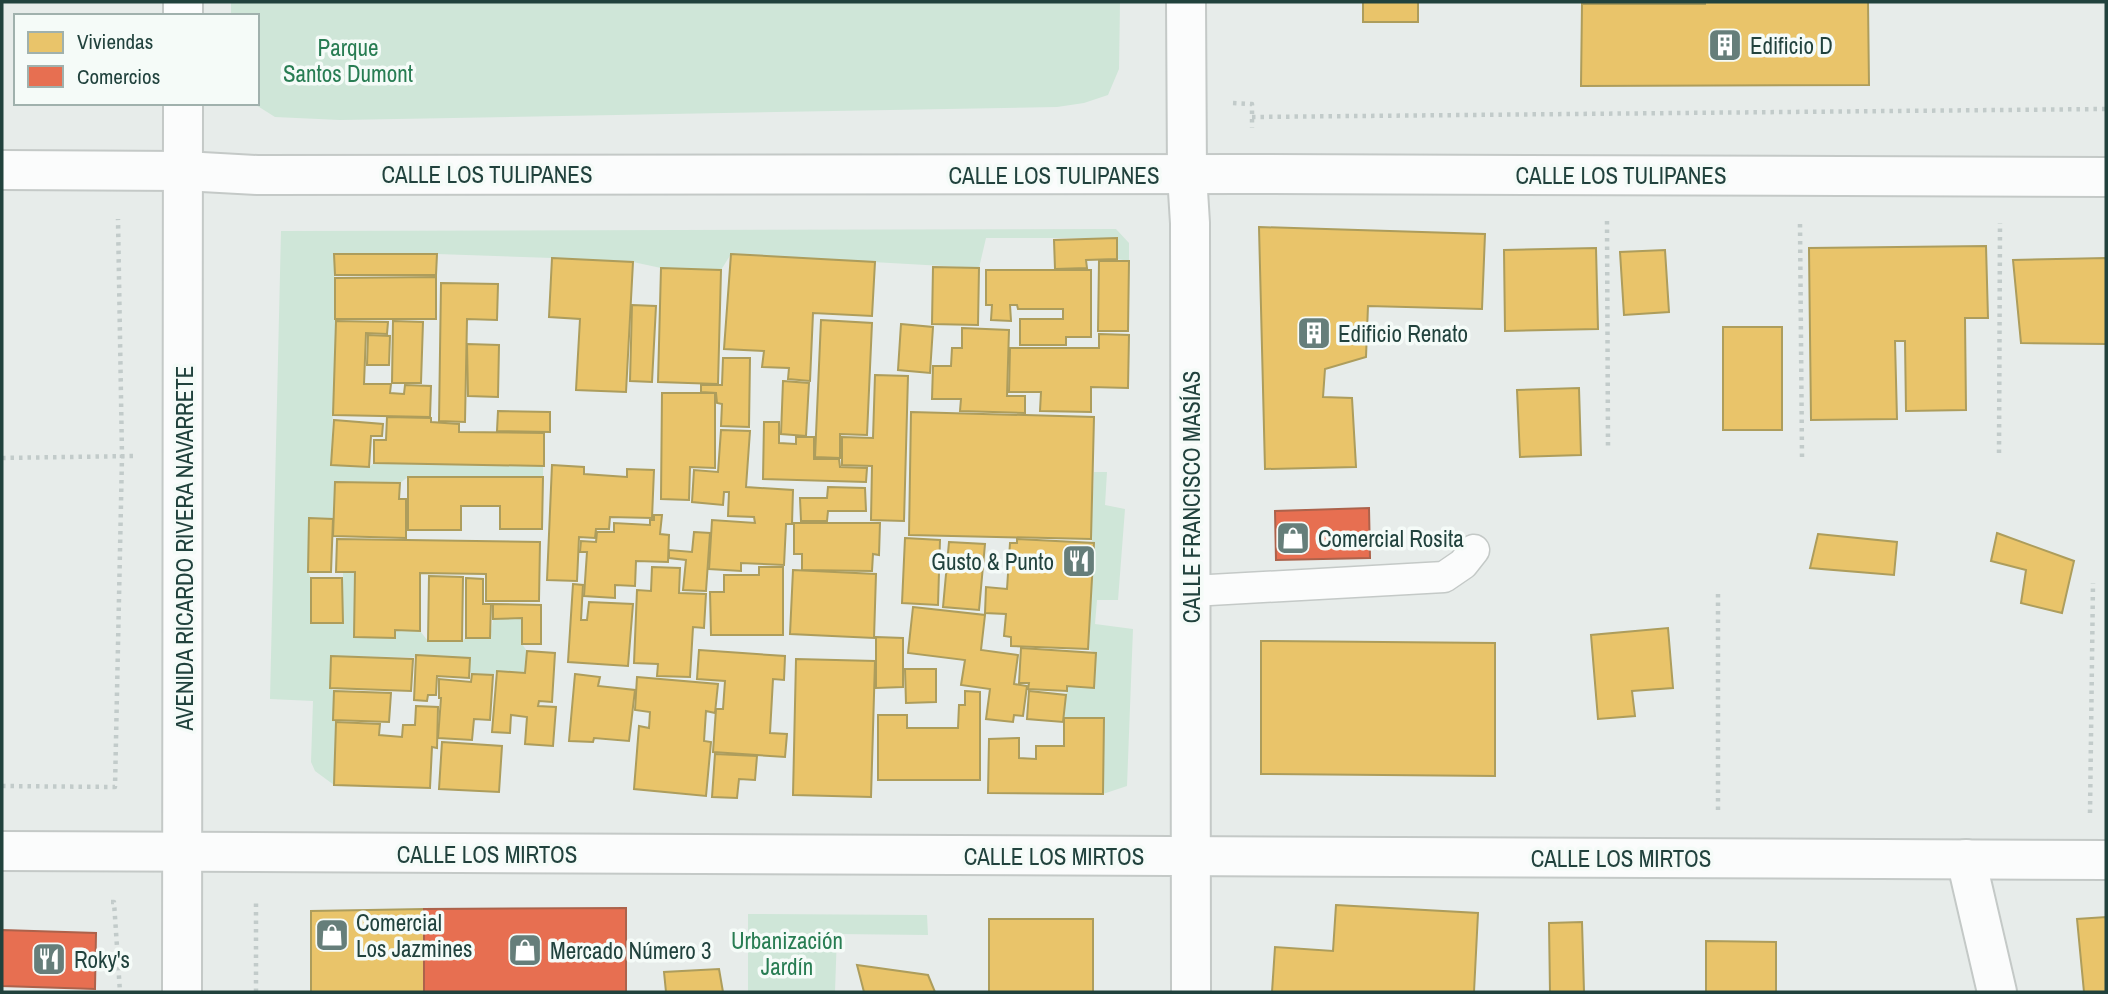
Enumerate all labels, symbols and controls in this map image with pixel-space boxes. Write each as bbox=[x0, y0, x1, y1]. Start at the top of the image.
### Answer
legend bbox=[14, 14, 259, 105]
building icon: Edificio D bbox=[1706, 26, 1744, 64]
text: Viviendas bbox=[77, 27, 153, 56]
place label: Edificio D bbox=[1750, 30, 1833, 61]
park label: Parque Santos Dumont bbox=[283, 32, 413, 89]
text: Comercios bbox=[77, 62, 160, 91]
street label: CALLE LOS TULIPANES bbox=[381, 159, 593, 190]
street label: CALLE LOS TULIPANES bbox=[948, 160, 1160, 191]
street label: CALLE LOS TULIPANES bbox=[1515, 160, 1727, 191]
building icon: Edificio Renato bbox=[1295, 314, 1333, 352]
place label: Edificio Renato bbox=[1338, 318, 1468, 349]
street label: AVENIDA RICARDO RIVERA NAVARRETE bbox=[169, 366, 200, 731]
street label: CALLE FRANCISCO MASÍAS bbox=[1176, 371, 1207, 623]
shop icon: Comercial Rosita bbox=[1274, 519, 1312, 557]
place label: Comercial Rosita bbox=[1318, 523, 1464, 554]
restaurant icon: Gusto & Punto bbox=[1060, 542, 1098, 580]
place label: Gusto & Punto bbox=[931, 546, 1054, 577]
street label: CALLE LOS MIRTOS bbox=[397, 839, 577, 870]
street label: CALLE LOS MIRTOS bbox=[964, 841, 1144, 872]
street label: CALLE LOS MIRTOS bbox=[1531, 843, 1711, 874]
place label: Comercial Los Jazmines bbox=[356, 907, 472, 964]
shop icon: Comercial Los Jazmines bbox=[313, 916, 351, 954]
park label: Urbanización Jardín bbox=[731, 925, 843, 982]
shop icon: Mercado Número 3 bbox=[506, 931, 544, 969]
place label: Mercado Número 3 bbox=[550, 935, 711, 966]
restaurant icon: Roky's bbox=[30, 940, 68, 978]
place label: Roky's bbox=[74, 944, 130, 975]

